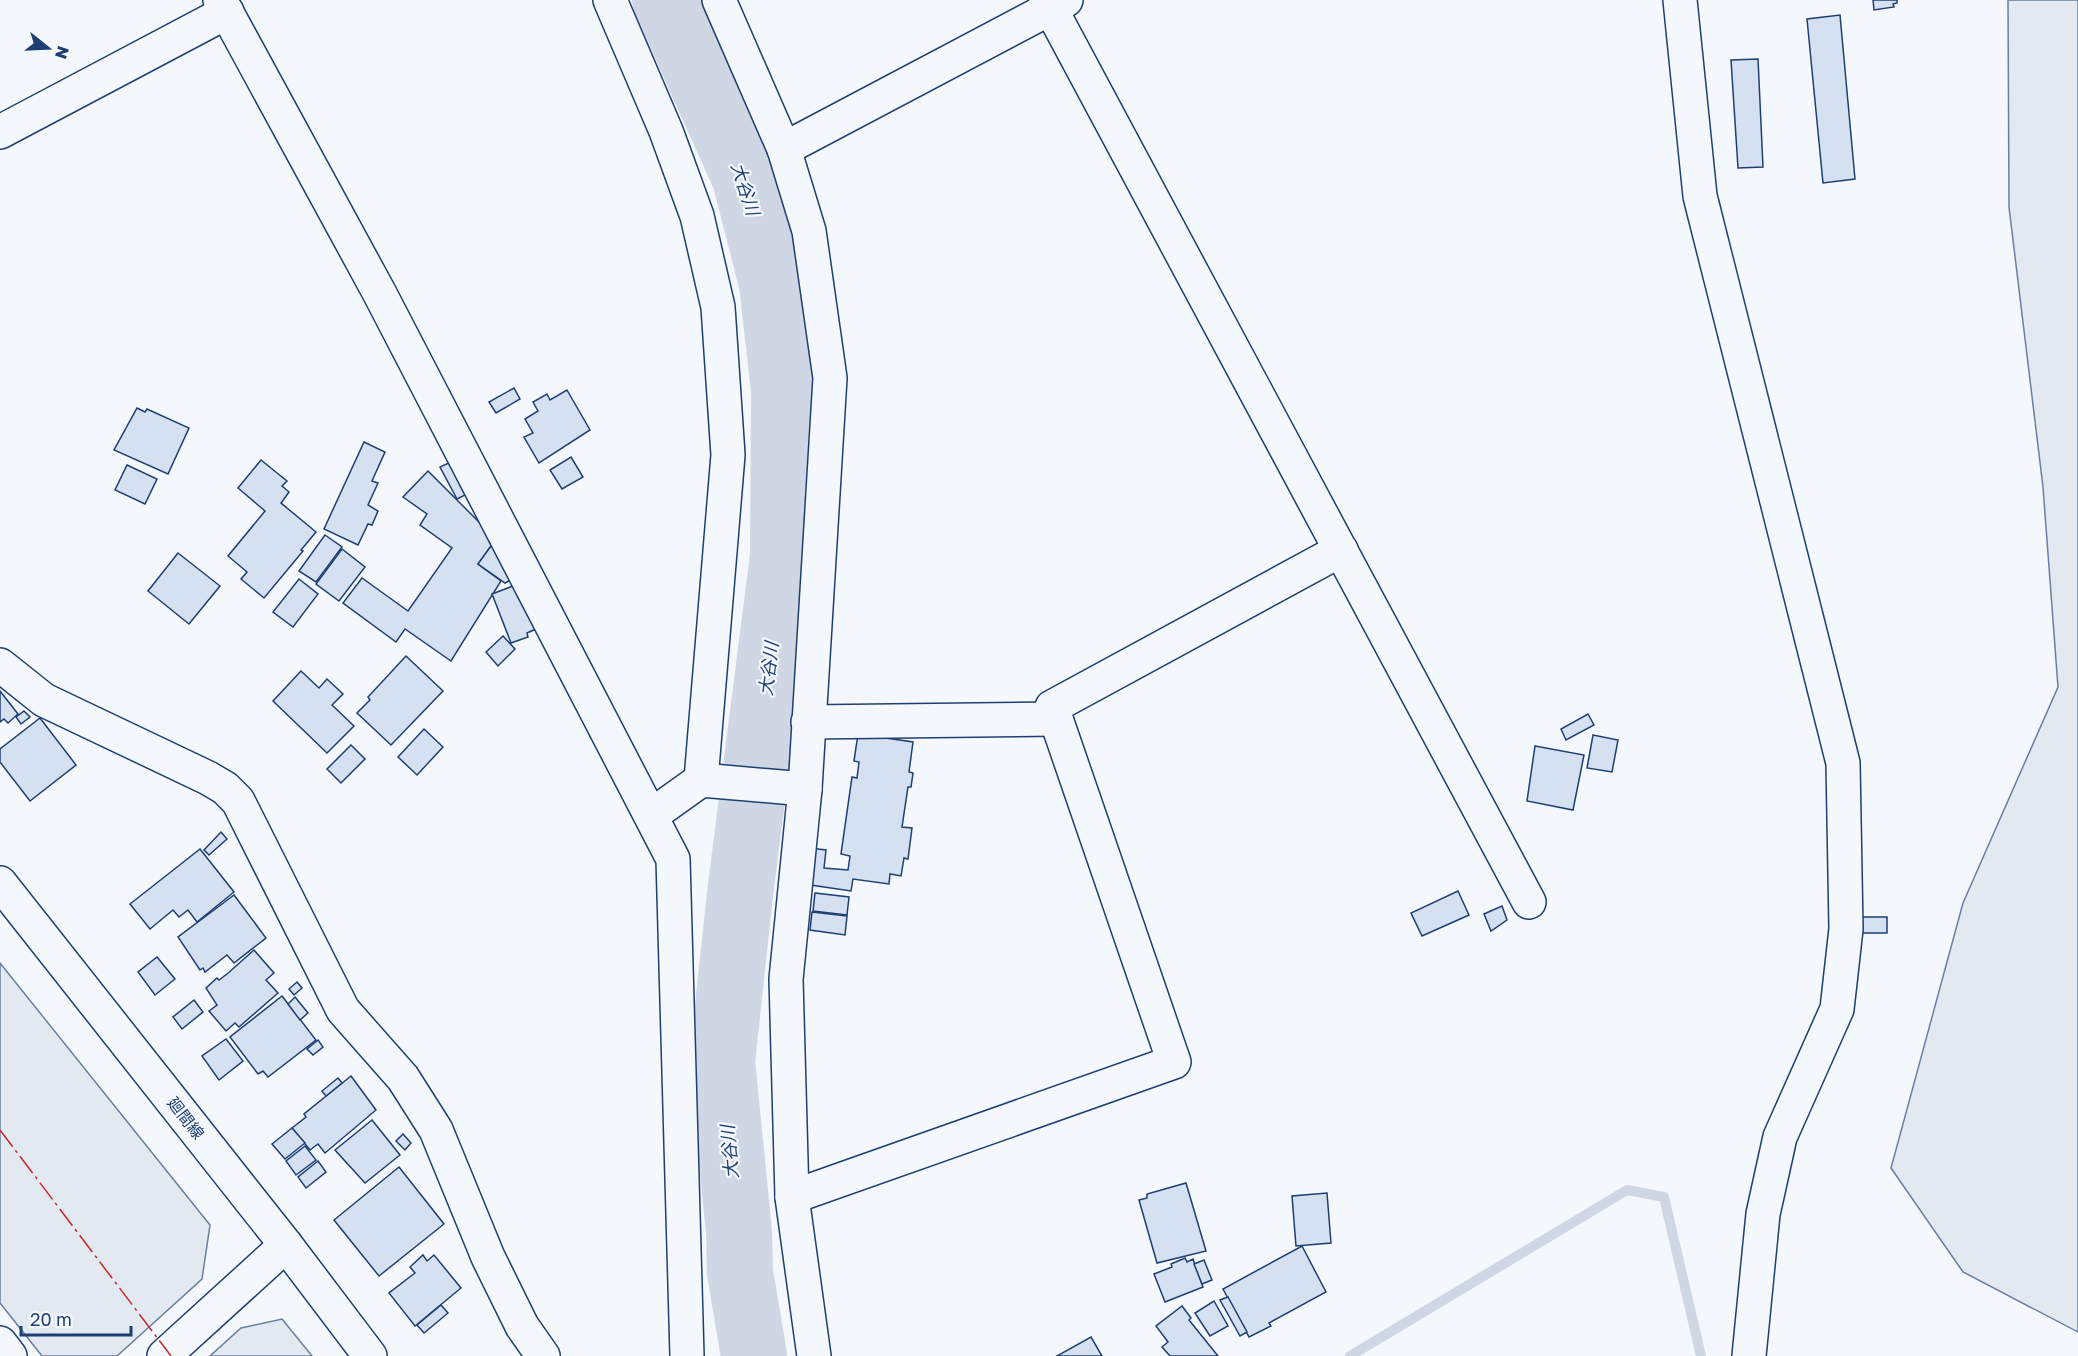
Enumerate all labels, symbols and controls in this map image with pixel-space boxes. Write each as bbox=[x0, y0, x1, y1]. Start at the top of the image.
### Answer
north arrow bbox=[18, 18, 78, 78]
text: N bbox=[51, 44, 74, 62]
water label: 大谷川 bbox=[727, 160, 765, 220]
water label: 大谷川 bbox=[754, 639, 782, 697]
street label: 廻間線 bbox=[163, 1093, 209, 1143]
water label: 大谷川 bbox=[716, 1122, 742, 1180]
scale bar bbox=[21, 1299, 130, 1337]
text: 20 m bbox=[30, 1308, 72, 1330]

